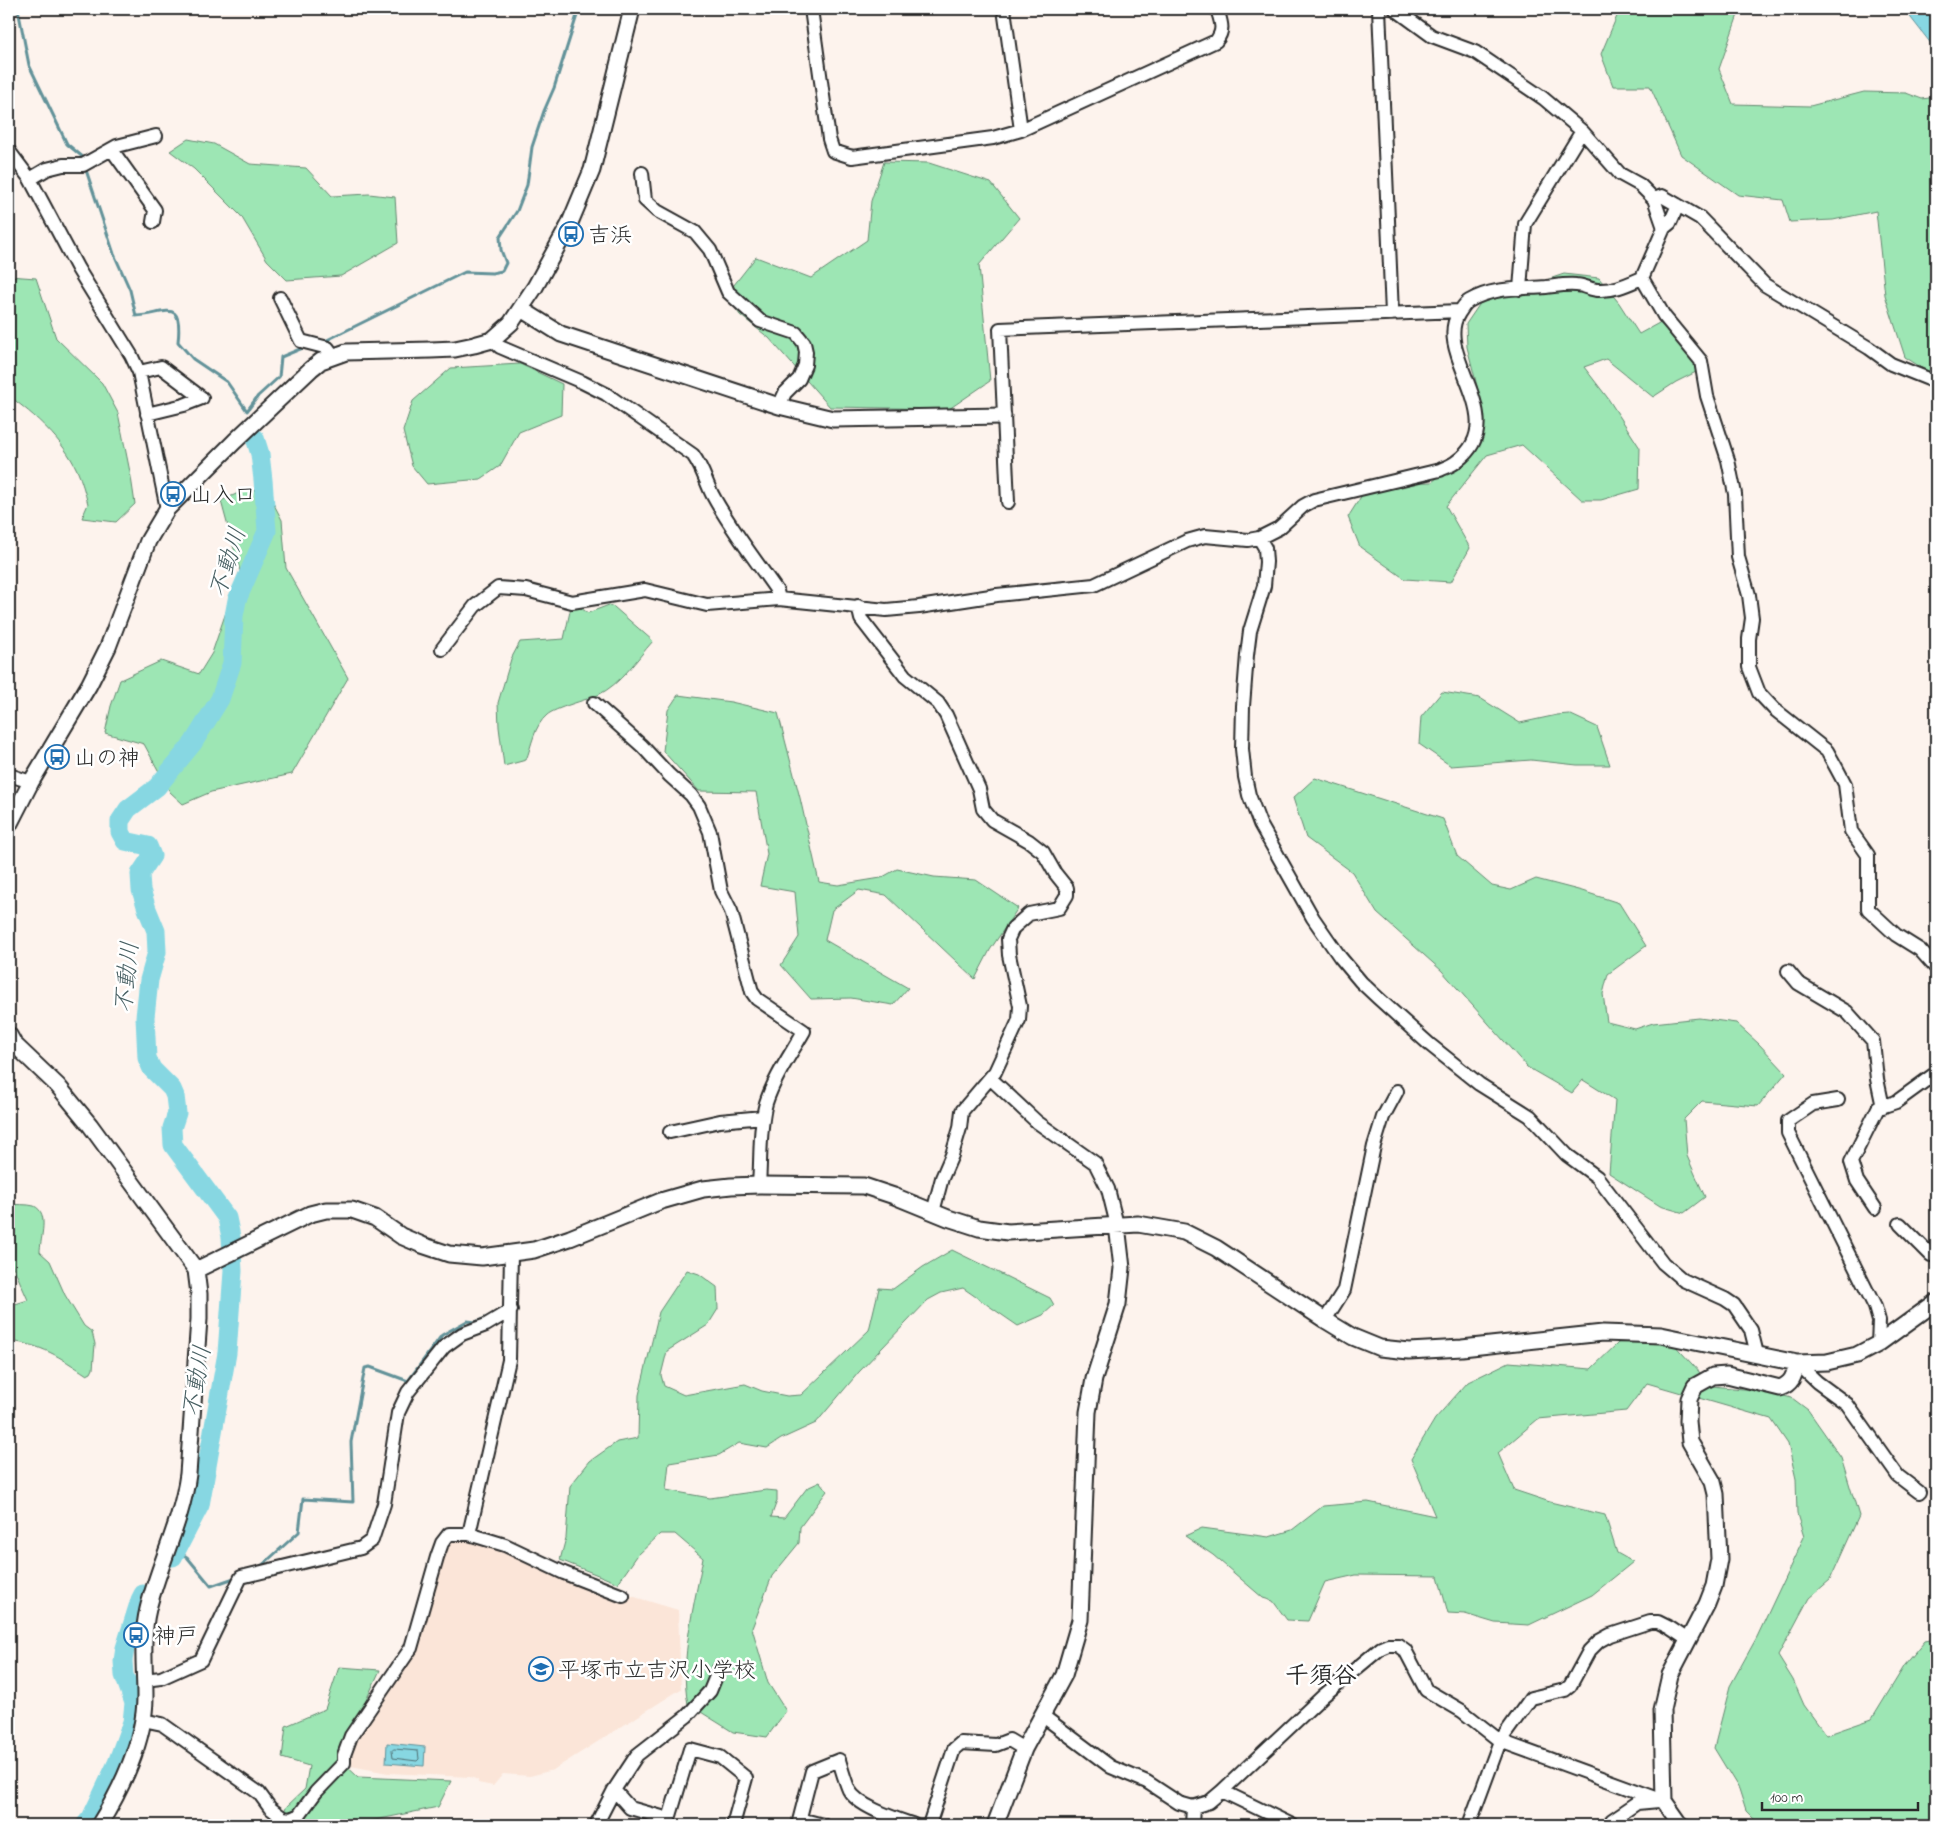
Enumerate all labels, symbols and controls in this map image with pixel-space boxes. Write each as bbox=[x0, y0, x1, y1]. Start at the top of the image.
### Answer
bus stop icon: 吉浜 bbox=[558, 221, 584, 247]
place label: 吉浜 bbox=[588, 221, 632, 253]
bus stop icon: 山入口 bbox=[160, 481, 186, 507]
place label: 山入口 bbox=[190, 481, 256, 513]
water label: 不動川 bbox=[202, 523, 257, 602]
bus stop icon: 山の神 bbox=[44, 744, 70, 770]
place label: 山の神 bbox=[74, 744, 140, 776]
water label: 不動川 bbox=[107, 940, 150, 1015]
water label: 不動川 bbox=[175, 1343, 222, 1420]
bus stop icon: 神戸 bbox=[123, 1622, 149, 1648]
place label: 神戸 bbox=[154, 1622, 198, 1654]
school or university icon: 平塚市立吉沢小学校 bbox=[528, 1656, 554, 1682]
place label: 平塚市立吉沢小学校 bbox=[558, 1656, 756, 1688]
district label: 千須谷 bbox=[1285, 1660, 1357, 1695]
scale bar bbox=[1762, 1779, 1919, 1811]
text: 100 m bbox=[1770, 1787, 1803, 1809]

